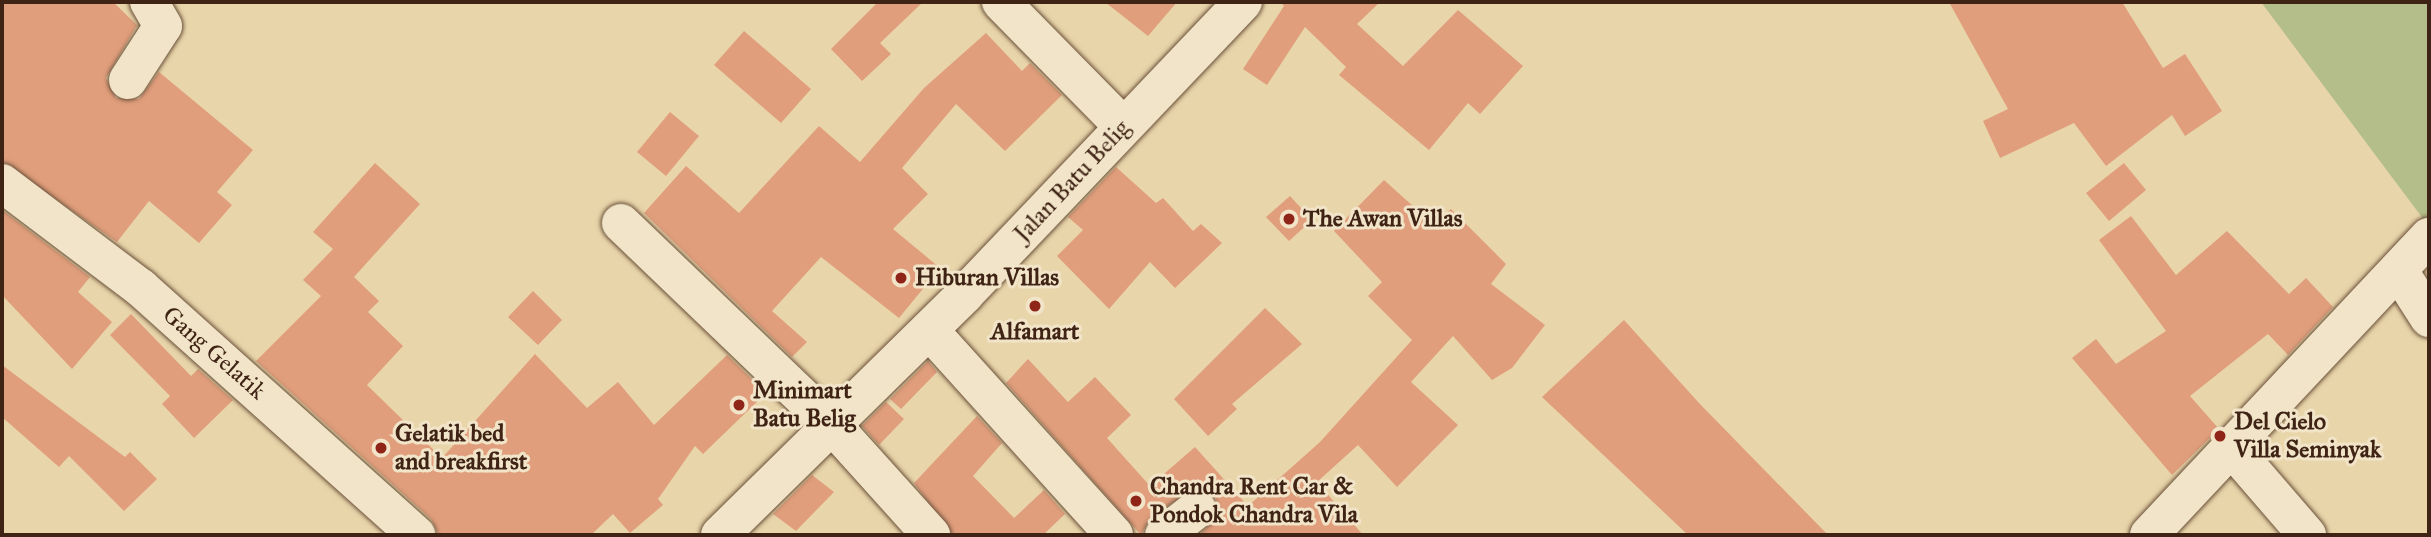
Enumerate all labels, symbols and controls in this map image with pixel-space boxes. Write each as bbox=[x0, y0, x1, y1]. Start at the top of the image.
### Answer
street label: Jalan Batu Belig bbox=[1008, 114, 1136, 248]
place label: The Awan Villas bbox=[1303, 205, 1462, 233]
marker: The Awan Villas bbox=[1281, 211, 1297, 227]
place label: Hiburan Villas bbox=[915, 264, 1059, 292]
marker: Hiburan Villas bbox=[893, 270, 909, 286]
marker: Alfamart bbox=[1027, 298, 1043, 314]
street label: Gang Gelatik bbox=[156, 300, 272, 406]
place label: Alfamart bbox=[991, 318, 1079, 346]
place label: Minimart Batu Belig bbox=[753, 377, 856, 433]
marker: Minimart Batu Belig bbox=[731, 397, 747, 413]
place label: Del Cielo Villa Seminyak bbox=[2234, 408, 2381, 464]
place label: Gelatik bed and breakfirst bbox=[395, 420, 527, 476]
marker: Del Cielo Villa Seminyak bbox=[2212, 428, 2228, 444]
marker: Gelatik bed and breakfirst bbox=[373, 440, 389, 456]
place label: Chandra Rent Car & Pondok Chandra Vila bbox=[1150, 473, 1358, 529]
marker: Chandra Rent Car & Pondok Chandra Vila bbox=[1128, 493, 1144, 509]

